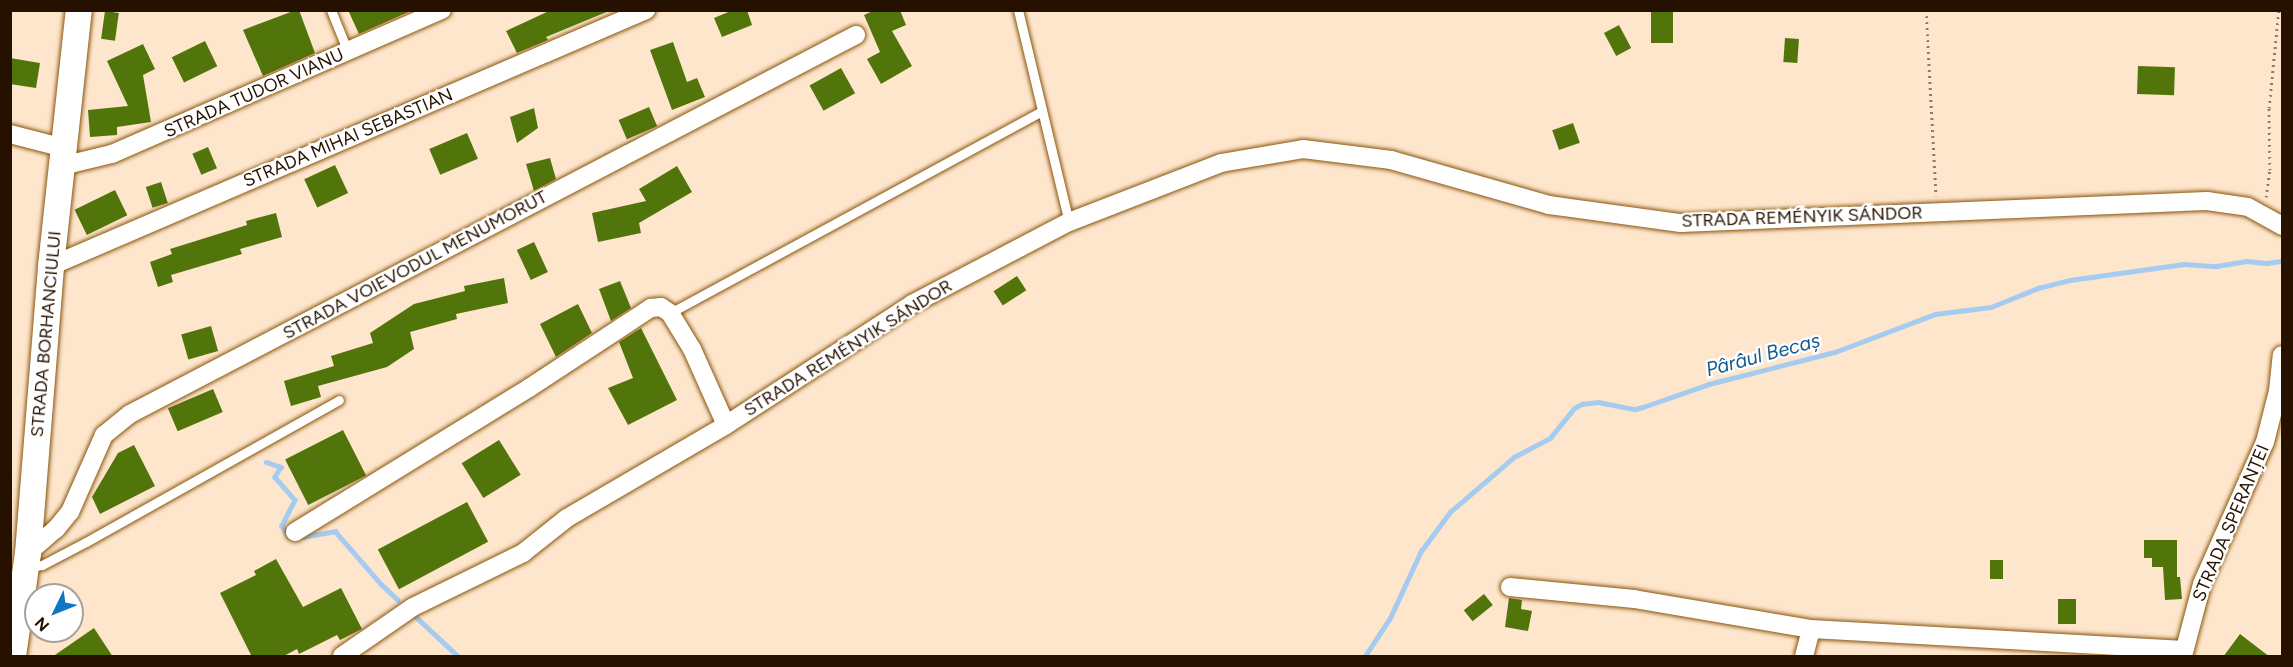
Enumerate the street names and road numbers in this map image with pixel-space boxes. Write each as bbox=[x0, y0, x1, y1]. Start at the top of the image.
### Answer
street label: STRADA TUDOR VIANU bbox=[161, 44, 347, 142]
street label: STRADA MIHAI SEBASTIAN bbox=[240, 84, 456, 192]
street label: STRADA VOIEVODUL MENUMORUT bbox=[279, 186, 551, 344]
street label: STRADA REMÉNYIK SÁNDOR bbox=[1681, 202, 1923, 232]
street label: STRADA BORHANCIULUI bbox=[26, 230, 66, 438]
street label: STRADA REMÉNYIK SÁNDOR bbox=[740, 275, 956, 421]
street label: STRADA SPERANȚEI bbox=[2188, 441, 2274, 605]

